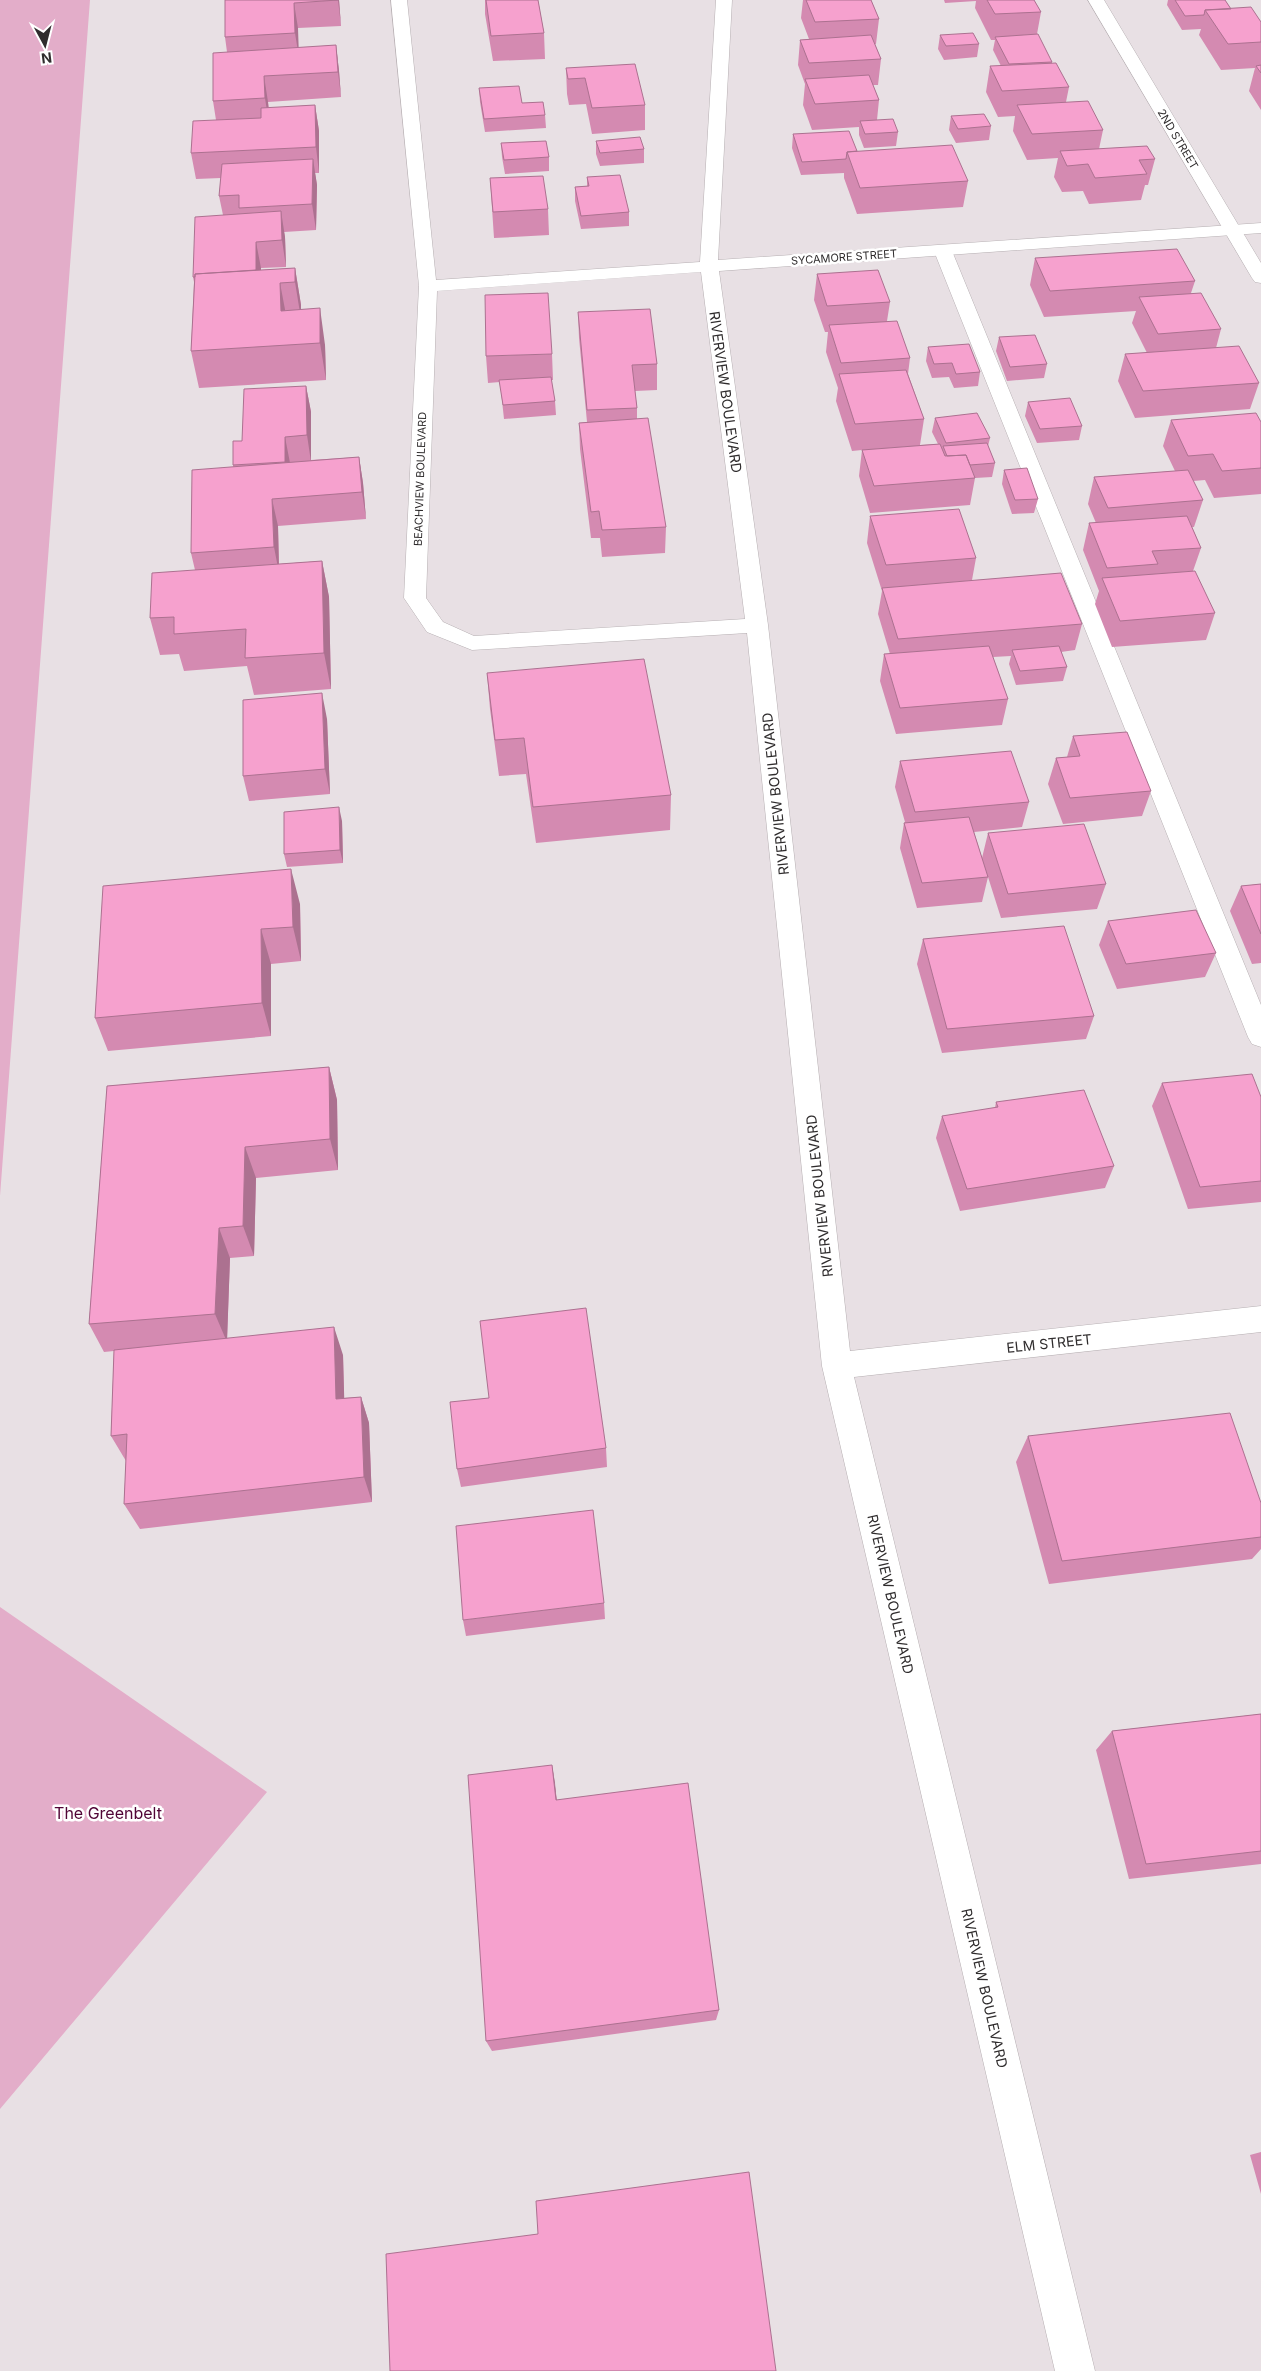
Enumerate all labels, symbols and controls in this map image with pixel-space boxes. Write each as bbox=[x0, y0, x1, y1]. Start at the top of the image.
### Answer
north arrow bbox=[20, 20, 70, 70]
text: N bbox=[40, 49, 53, 67]
street label: 2ND STREET bbox=[1155, 106, 1201, 172]
street label: SYCAMORE STREET bbox=[791, 246, 897, 268]
street label: RIVERVIEW BOULEVARD bbox=[706, 310, 746, 474]
street label: BEACHVIEW BOULEVARD bbox=[411, 412, 429, 546]
street label: RIVERVIEW BOULEVARD bbox=[758, 712, 792, 876]
street label: RIVERVIEW BOULEVARD bbox=[802, 1114, 836, 1278]
street label: ELM STREET bbox=[1005, 1330, 1093, 1356]
street label: RIVERVIEW BOULEVARD bbox=[864, 1513, 918, 1675]
park label: The Greenbelt bbox=[54, 1803, 162, 1823]
street label: RIVERVIEW BOULEVARD bbox=[958, 1907, 1012, 2069]

